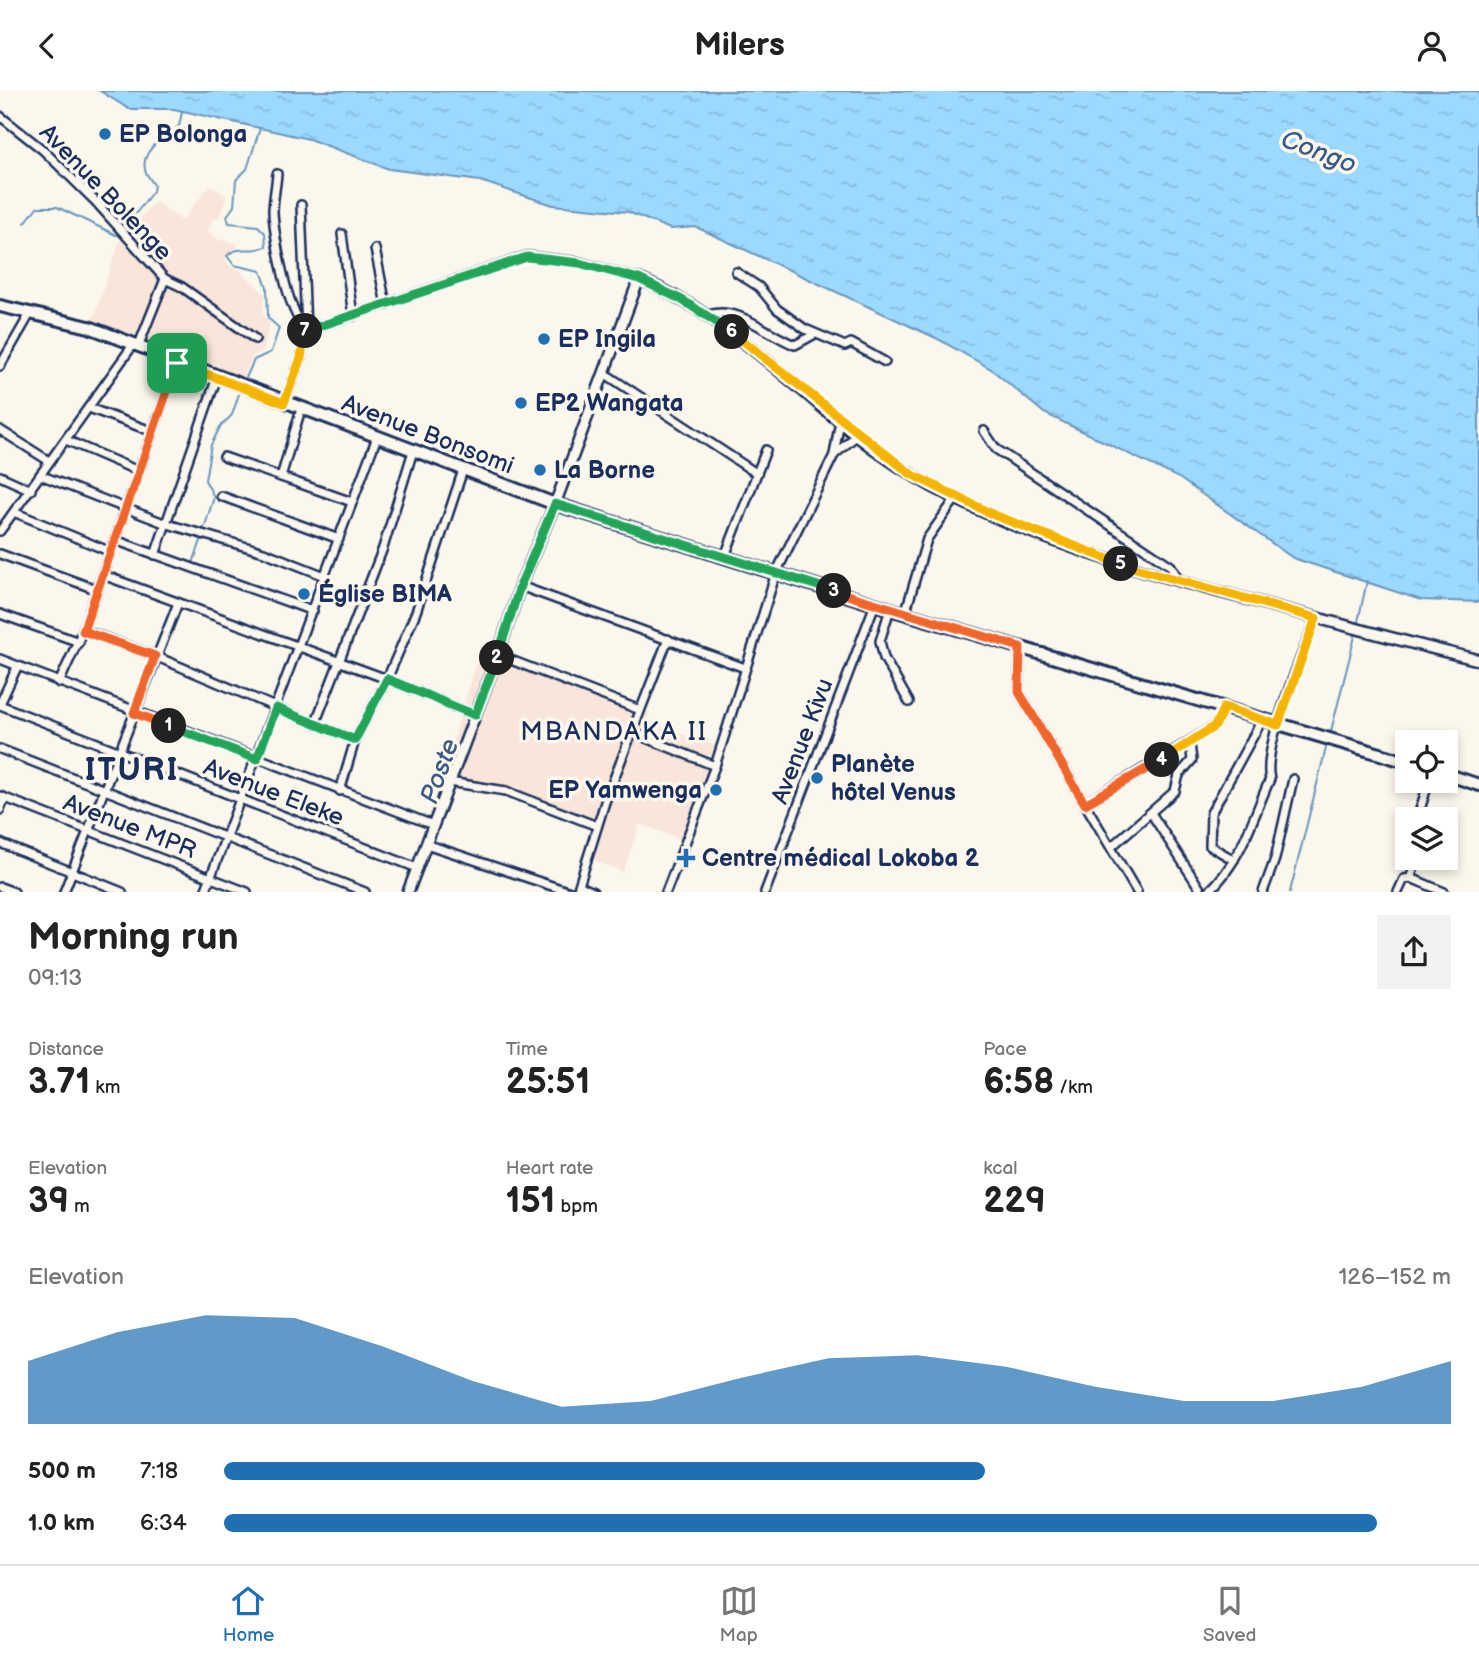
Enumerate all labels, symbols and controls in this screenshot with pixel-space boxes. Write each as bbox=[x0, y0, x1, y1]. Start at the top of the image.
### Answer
text: Milers bbox=[694, 26, 785, 65]
icon: back bbox=[28, 27, 66, 65]
icon: person bbox=[1413, 27, 1451, 65]
street label: Avenue Bolenge bbox=[33, 118, 178, 267]
place label: EP Bolonga bbox=[119, 120, 247, 149]
water label: Congo bbox=[1276, 124, 1361, 181]
marker: EP Bolonga bbox=[97, 126, 113, 142]
pin: 7 bbox=[288, 313, 322, 349]
pin: 6 bbox=[714, 315, 750, 349]
text: 7 bbox=[299, 319, 310, 342]
text: 6 bbox=[726, 320, 737, 343]
place label: EP Ingila bbox=[558, 325, 656, 354]
marker: EP Ingila bbox=[536, 331, 552, 347]
pin bbox=[147, 333, 207, 393]
icon: arrive bbox=[158, 344, 196, 382]
street label: Avenue Bonsomi bbox=[338, 388, 518, 481]
place label: EP2 Wangata bbox=[535, 389, 683, 418]
marker: EP2 Wangata bbox=[513, 395, 529, 411]
place label: La Borne bbox=[554, 456, 655, 485]
marker: La Borne bbox=[532, 462, 548, 478]
pin: 5 bbox=[1104, 547, 1138, 581]
text: 5 bbox=[1115, 552, 1126, 575]
pin: 3 bbox=[816, 573, 852, 609]
place label: Église BIMA bbox=[318, 578, 452, 609]
text: 3 bbox=[828, 579, 839, 602]
marker: Église BIMA bbox=[296, 586, 312, 602]
pin: 2 bbox=[480, 641, 514, 675]
text: 2 bbox=[491, 646, 502, 669]
street label: Avenue Kivu bbox=[765, 674, 840, 808]
pin: 1 bbox=[152, 709, 186, 743]
text: 1 bbox=[165, 714, 173, 737]
district label: MBANDAKA II bbox=[520, 717, 708, 748]
map controls bbox=[1395, 730, 1458, 870]
button: locate bbox=[1395, 730, 1458, 793]
water label: Poste bbox=[414, 735, 466, 808]
pin: 4 bbox=[1144, 743, 1180, 777]
text: 4 bbox=[1156, 748, 1167, 771]
place label: Planète hôtel Venus bbox=[831, 750, 956, 807]
district label: ITURI bbox=[85, 751, 179, 790]
street label: Avenue Eleke bbox=[200, 752, 348, 832]
marker: Planète hôtel Venus bbox=[809, 770, 825, 786]
place label: EP Yamwenga bbox=[548, 776, 702, 805]
marker: EP Yamwenga bbox=[708, 782, 724, 798]
street label: Avenue MPR bbox=[59, 788, 200, 865]
button: layers bbox=[1395, 807, 1458, 870]
place label: Centre médical Lokoba 2 bbox=[702, 844, 980, 873]
marker: Centre médical Lokoba 2 bbox=[676, 848, 696, 868]
text: Morning run bbox=[28, 915, 239, 960]
button: share bbox=[1377, 915, 1451, 989]
text: 09:13 bbox=[28, 964, 83, 992]
text: Distance bbox=[28, 1038, 104, 1061]
text: Time bbox=[506, 1038, 548, 1061]
text: Pace bbox=[983, 1038, 1027, 1061]
text: 3.71 bbox=[28, 1061, 90, 1104]
text: 25:51 bbox=[506, 1061, 590, 1104]
text: 6:58 bbox=[983, 1061, 1054, 1104]
text: km bbox=[90, 1076, 120, 1099]
text: /km bbox=[1054, 1076, 1093, 1099]
text: Elevation bbox=[28, 1157, 107, 1180]
text: Heart rate bbox=[506, 1157, 593, 1180]
text: kcal bbox=[983, 1157, 1017, 1180]
text: 39 bbox=[28, 1180, 69, 1223]
text: 151 bbox=[506, 1180, 555, 1223]
text: 229 bbox=[983, 1180, 1046, 1223]
text: m bbox=[69, 1195, 90, 1218]
text: bpm bbox=[555, 1195, 598, 1218]
text: Elevation bbox=[28, 1263, 124, 1291]
text: 126–152 m bbox=[1338, 1263, 1451, 1291]
text: 500 m bbox=[28, 1457, 96, 1485]
text: 7:18 bbox=[140, 1457, 178, 1485]
text: 1.0 km bbox=[28, 1509, 95, 1537]
text: 6:34 bbox=[140, 1509, 187, 1537]
tab: Home bbox=[223, 1582, 274, 1647]
tab: Map bbox=[720, 1582, 758, 1647]
tab: Saved bbox=[1203, 1582, 1256, 1647]

